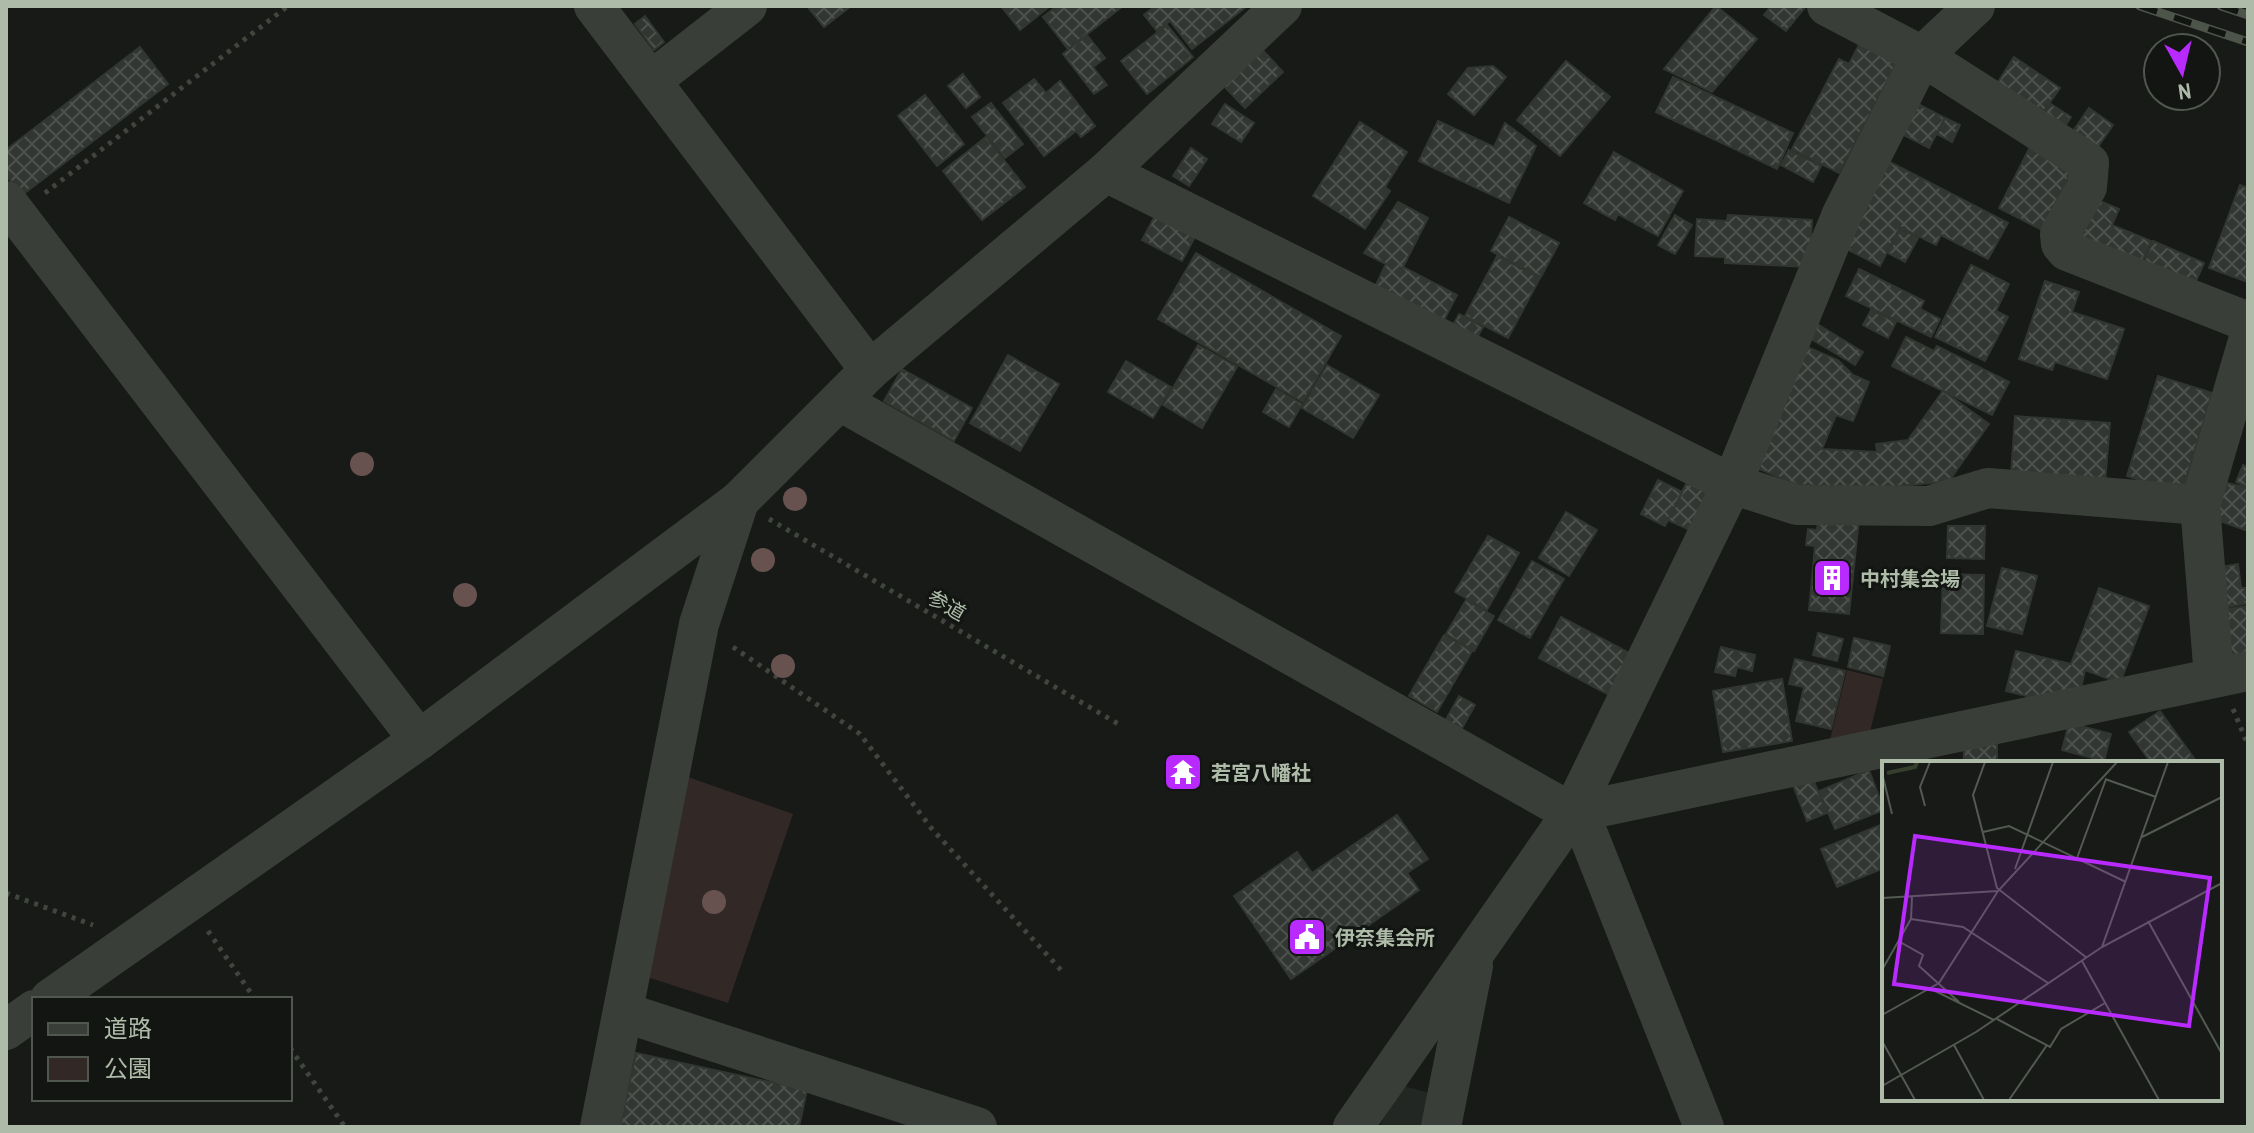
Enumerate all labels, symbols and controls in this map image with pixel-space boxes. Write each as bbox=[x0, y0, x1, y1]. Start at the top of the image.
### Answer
north arrow bbox=[2142, 32, 2222, 112]
text: N bbox=[2176, 76, 2193, 108]
building icon: 中村集会場 bbox=[1811, 557, 1853, 599]
place label: 中村集会場 bbox=[1860, 565, 1960, 592]
street label: 参道 bbox=[923, 583, 971, 627]
temple icon: 若宮八幡社 bbox=[1162, 751, 1204, 793]
place label: 若宮八幡社 bbox=[1211, 759, 1311, 786]
inset map bbox=[1882, 761, 2222, 1101]
public building icon: 伊奈集会所 bbox=[1286, 916, 1328, 958]
place label: 伊奈集会所 bbox=[1335, 924, 1435, 951]
legend bbox=[32, 997, 292, 1101]
text: 道路 bbox=[104, 1012, 152, 1044]
text: 公園 bbox=[104, 1052, 152, 1084]

